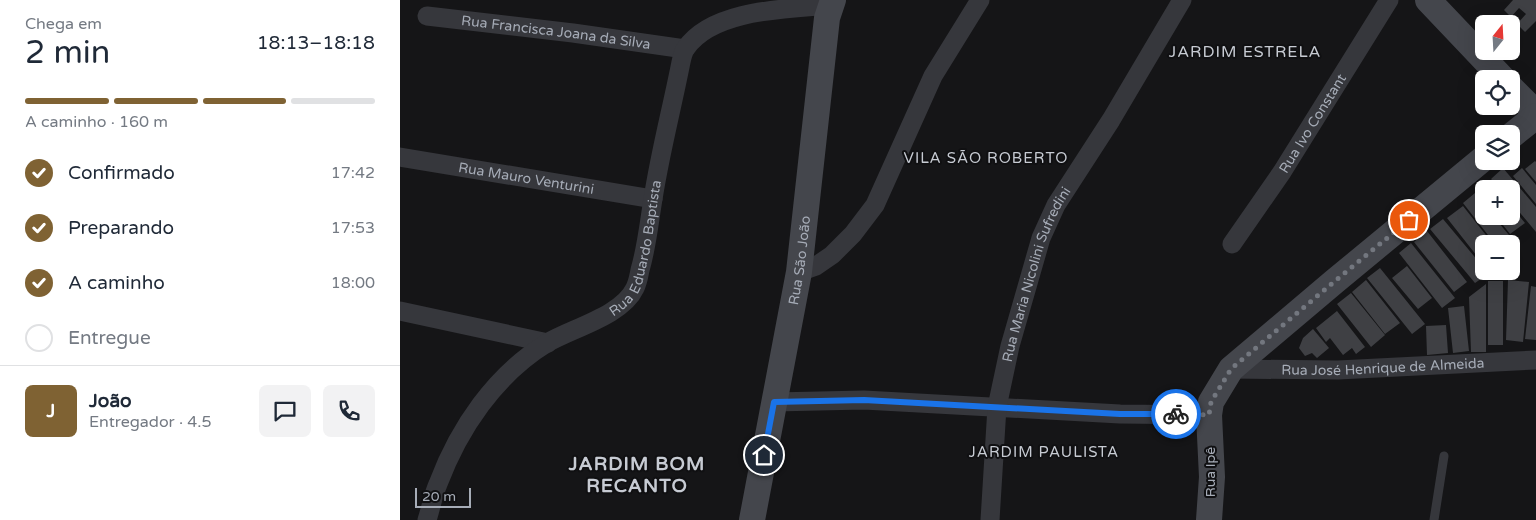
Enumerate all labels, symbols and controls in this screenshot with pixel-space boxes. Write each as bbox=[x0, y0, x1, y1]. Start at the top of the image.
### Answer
street label: Rua Francisca Joana da Silva bbox=[460, 12, 652, 52]
text: Chega em bbox=[25, 14, 102, 34]
north arrow bbox=[1475, 15, 1520, 60]
map controls bbox=[1475, 15, 1520, 280]
text: 18:13–18:18 bbox=[257, 32, 375, 54]
text: 2 min bbox=[25, 34, 110, 72]
district label: JARDIM ESTRELA bbox=[1169, 42, 1321, 62]
street label: Rua Ivo Constant bbox=[1275, 70, 1350, 176]
button: locate bbox=[1475, 70, 1520, 115]
text: A caminho · 160 m bbox=[25, 112, 168, 132]
button: layers bbox=[1475, 125, 1520, 170]
district label: VILA SÃO ROBERTO bbox=[904, 149, 1068, 167]
street label: Rua Mauro Venturini bbox=[457, 158, 595, 198]
icon: check bbox=[25, 159, 53, 187]
text: Confirmado bbox=[68, 162, 175, 184]
text: 17:42 bbox=[331, 163, 375, 183]
street label: Rua Eduardo Baptista bbox=[606, 179, 664, 320]
button: + bbox=[1475, 180, 1520, 225]
street label: Rua Maria Nicolini Sufredini bbox=[998, 183, 1074, 363]
pin bbox=[1388, 199, 1430, 241]
icon: bag bbox=[1395, 206, 1423, 234]
icon: check bbox=[25, 214, 53, 242]
street label: Rua São João bbox=[784, 215, 814, 306]
text: Preparando bbox=[68, 217, 174, 239]
text: 17:53 bbox=[331, 218, 375, 238]
button: − bbox=[1475, 235, 1520, 280]
icon: check bbox=[25, 269, 53, 297]
text: A caminho bbox=[68, 272, 165, 294]
text: 18:00 bbox=[331, 273, 375, 293]
text: Entregue bbox=[68, 327, 151, 349]
street label: Rua José Henrique de Almeida bbox=[1281, 354, 1485, 379]
button: chat bbox=[259, 385, 311, 437]
button: phone bbox=[323, 385, 375, 437]
courier bbox=[1151, 389, 1201, 439]
text: João bbox=[89, 390, 132, 412]
text: J bbox=[47, 400, 55, 422]
icon: bike bbox=[1162, 400, 1190, 428]
text: Entregador · 4.5 bbox=[89, 412, 211, 432]
pin bbox=[743, 434, 785, 476]
icon: home bbox=[750, 441, 778, 469]
district label: JARDIM PAULISTA bbox=[969, 443, 1119, 461]
street label: Rua Ipê bbox=[1202, 447, 1219, 497]
district label: JARDIM BOM RECANTO bbox=[568, 453, 705, 497]
scale bar bbox=[415, 485, 471, 508]
text: 20 m bbox=[422, 488, 456, 505]

